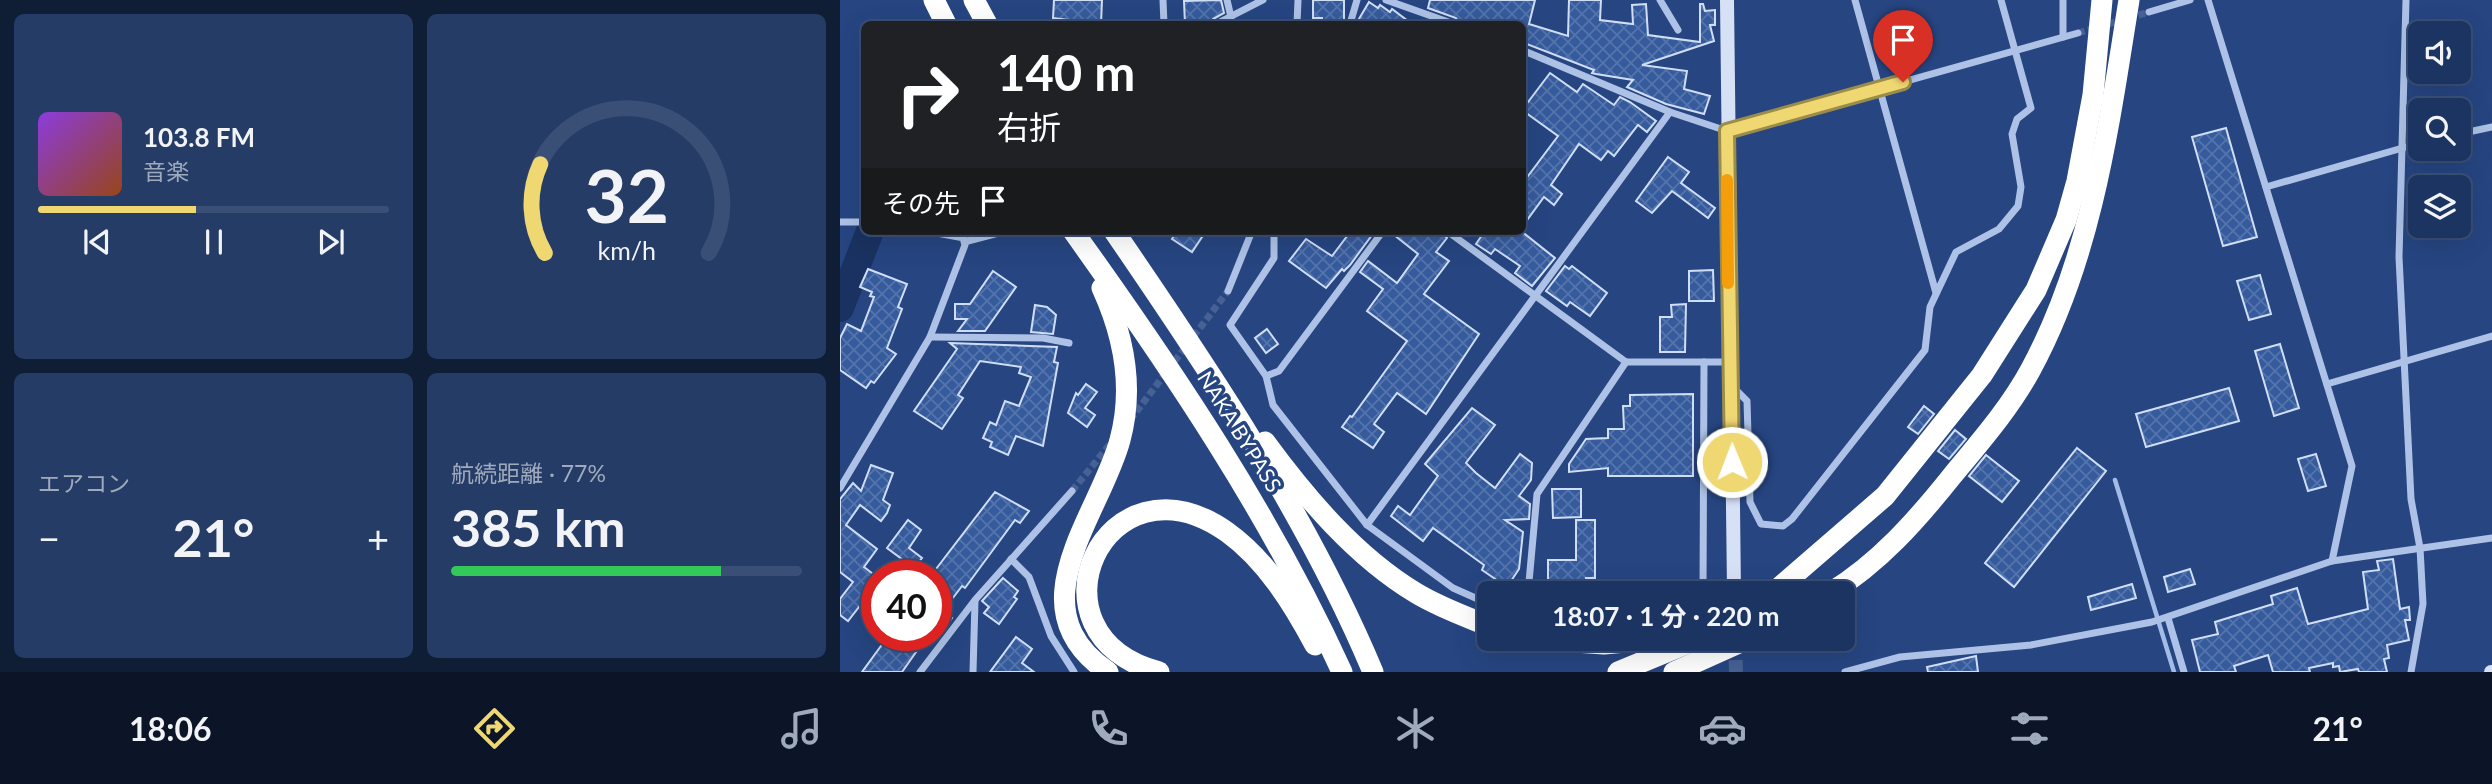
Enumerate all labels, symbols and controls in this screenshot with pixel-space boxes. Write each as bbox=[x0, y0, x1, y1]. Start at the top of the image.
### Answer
pin bbox=[1873, 10, 1933, 82]
icon: arrive bbox=[1884, 21, 1922, 59]
map controls bbox=[2408, 21, 2471, 238]
button: sound bbox=[2408, 21, 2471, 84]
text: 140 m bbox=[997, 43, 1135, 101]
icon: right bbox=[882, 49, 973, 140]
button: search bbox=[2408, 98, 2471, 161]
text: 右折 bbox=[997, 107, 1061, 146]
text: 103.8 FM bbox=[143, 121, 255, 153]
text: 32 bbox=[584, 151, 669, 239]
text: 音楽 bbox=[143, 157, 189, 185]
button: layers bbox=[2408, 175, 2471, 238]
icon: arrive bbox=[974, 182, 1012, 220]
text: その先 bbox=[882, 187, 960, 219]
icon: previous bbox=[78, 223, 116, 261]
icon: pause bbox=[195, 223, 233, 261]
icon: next bbox=[312, 223, 350, 261]
text: km/h bbox=[597, 235, 656, 265]
street label: NAKA BYPASS bbox=[1193, 366, 1287, 496]
position arrow bbox=[1695, 425, 1769, 499]
text: 航続距離 · 77% bbox=[451, 459, 606, 487]
text: エアコン bbox=[38, 469, 130, 497]
text: 385 km bbox=[451, 496, 625, 558]
text: 21° bbox=[173, 506, 254, 568]
text: − bbox=[38, 515, 60, 561]
text: + bbox=[367, 515, 389, 561]
speed limit sign: 40 bbox=[861, 560, 952, 651]
text: 18:07 · 1 分 · 220 m bbox=[1552, 600, 1780, 632]
icon: directions bbox=[470, 704, 519, 753]
icon: music bbox=[777, 704, 826, 753]
icon: phone bbox=[1084, 704, 1133, 753]
icon: climate bbox=[1391, 704, 1440, 753]
icon: car bbox=[1698, 704, 1747, 753]
icon: filters bbox=[2005, 704, 2054, 753]
text: 18:06 bbox=[129, 709, 212, 748]
text: 21° bbox=[2312, 709, 2363, 748]

